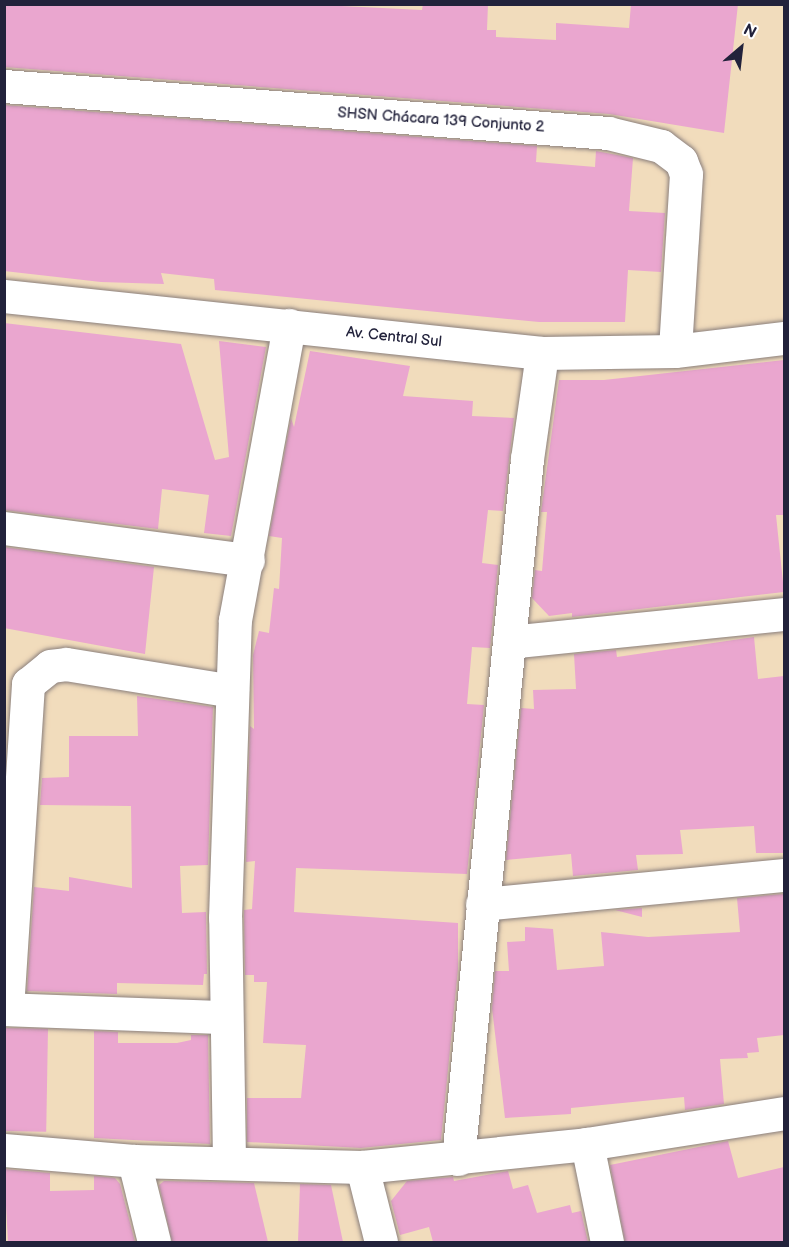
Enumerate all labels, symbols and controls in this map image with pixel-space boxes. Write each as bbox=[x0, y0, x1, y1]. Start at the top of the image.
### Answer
north arrow bbox=[711, 18, 771, 78]
text: N bbox=[740, 20, 759, 43]
street label: SHSN Chácara 139 Conjunto 2 bbox=[337, 104, 545, 136]
street label: Av. Central Sul bbox=[345, 323, 443, 351]

